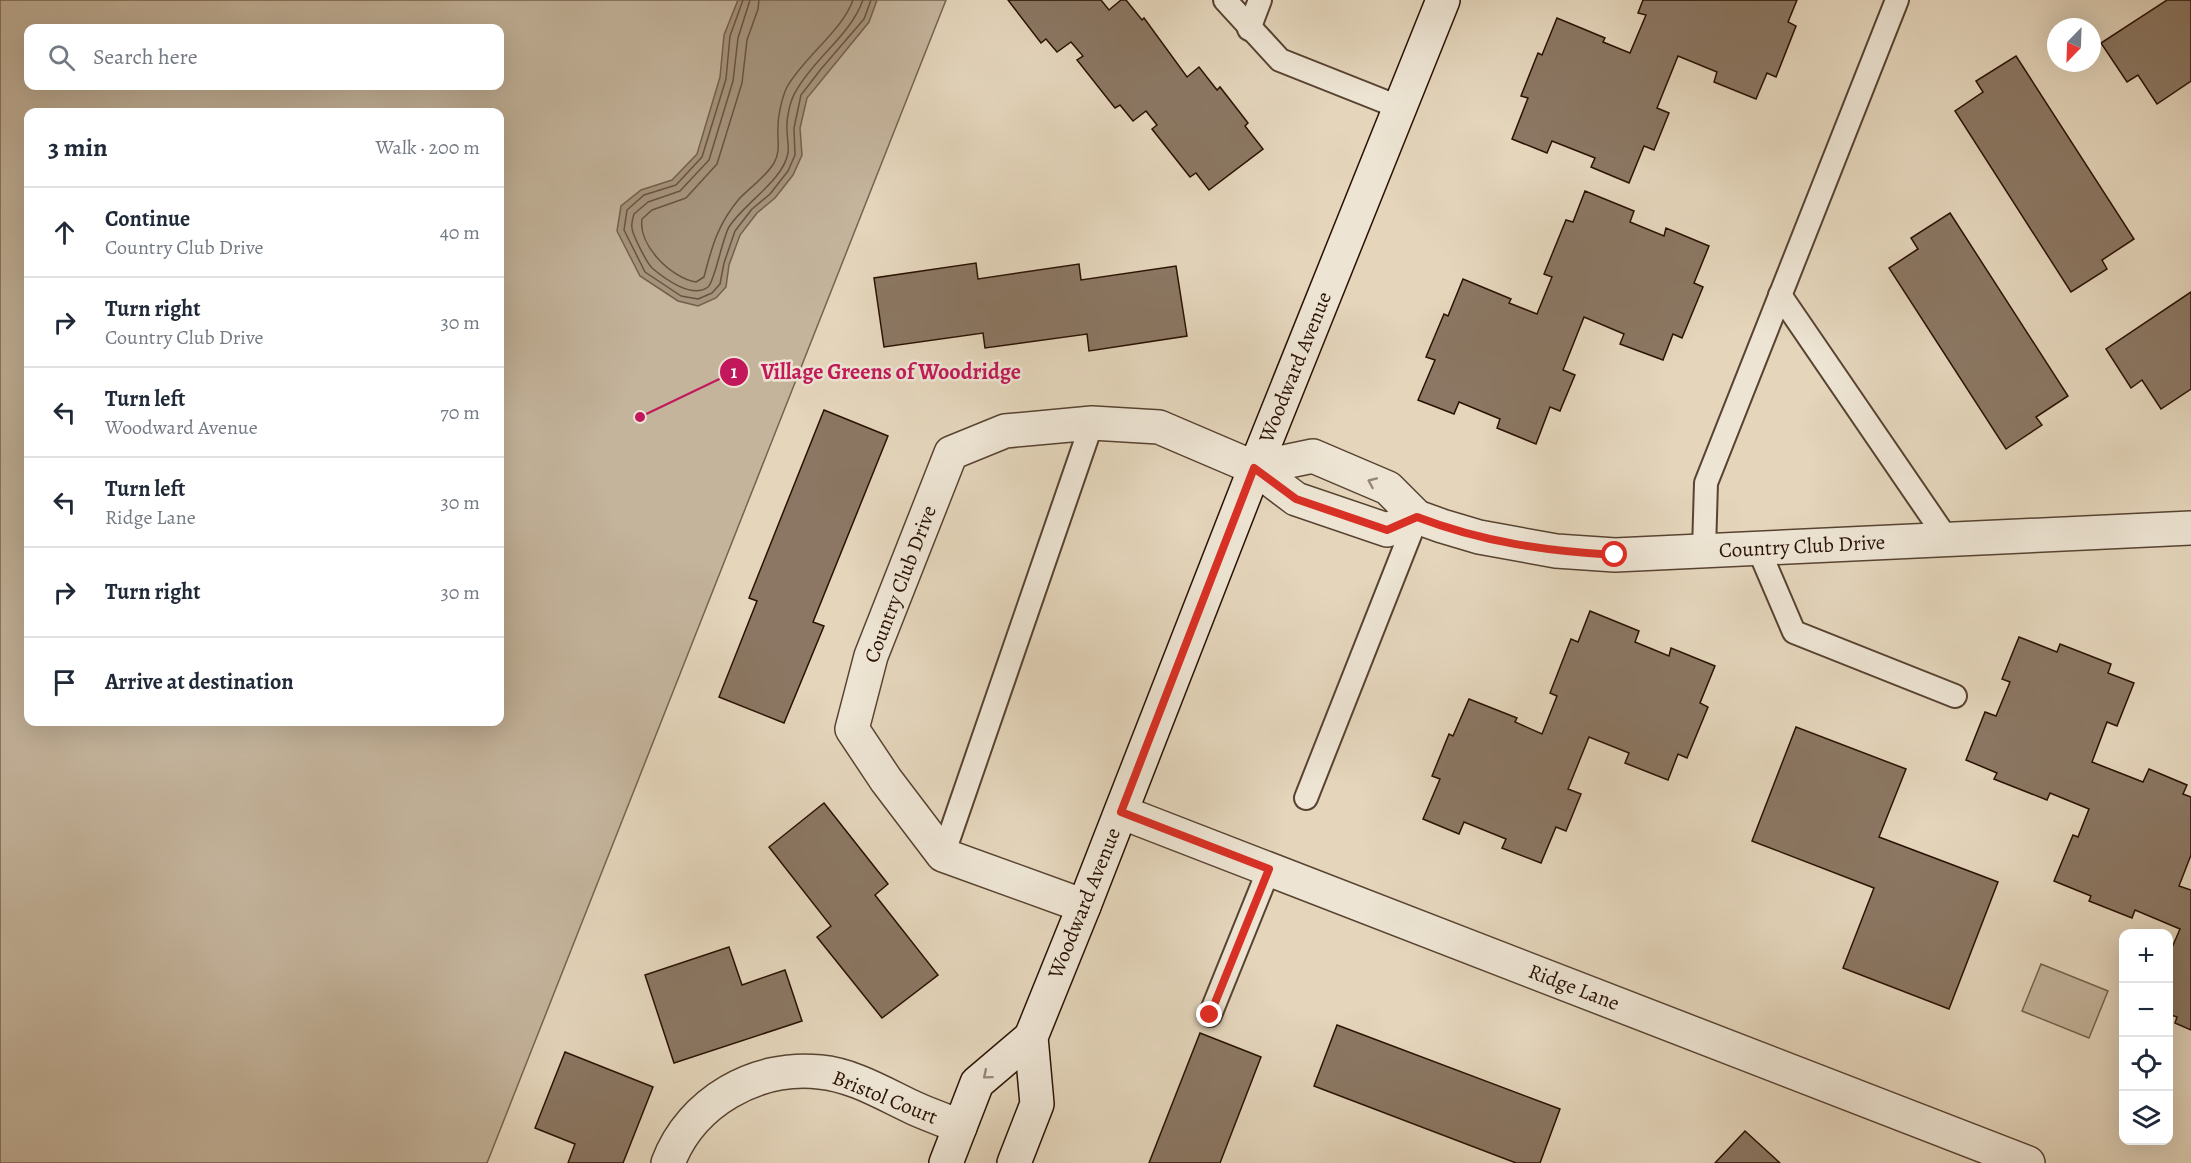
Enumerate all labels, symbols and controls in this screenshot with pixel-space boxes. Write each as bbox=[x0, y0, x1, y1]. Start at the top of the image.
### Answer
north arrow bbox=[2047, 18, 2101, 72]
search box bbox=[24, 24, 504, 90]
icon: search bbox=[45, 41, 78, 74]
text: Search here bbox=[93, 42, 198, 72]
text: 3 min bbox=[48, 130, 108, 165]
text: Walk · 200 m bbox=[376, 134, 480, 161]
text: Continue bbox=[105, 204, 190, 234]
icon: ahead bbox=[48, 216, 81, 249]
text: 40 m bbox=[440, 219, 480, 246]
text: Country Club Drive bbox=[105, 234, 264, 261]
street label: Woodward Avenue bbox=[1252, 287, 1338, 447]
text: Turn right bbox=[105, 294, 201, 324]
icon: right bbox=[48, 306, 81, 339]
text: 30 m bbox=[440, 309, 480, 336]
text: Country Club Drive bbox=[105, 324, 264, 351]
callout: Village Greens of Woodridge bbox=[719, 352, 1033, 392]
text: Village Greens of Woodridge bbox=[760, 357, 1021, 387]
text: 1 bbox=[731, 360, 738, 384]
text: Turn left bbox=[105, 384, 185, 414]
icon: left bbox=[48, 396, 81, 429]
text: 70 m bbox=[440, 399, 480, 426]
text: Woodward Avenue bbox=[105, 414, 258, 441]
text: Turn left bbox=[105, 474, 185, 504]
one-way arrow bbox=[1367, 477, 1378, 489]
icon: left bbox=[48, 486, 81, 519]
text: 30 m bbox=[440, 489, 480, 516]
street label: Country Club Drive bbox=[857, 501, 943, 667]
text: Ridge Lane bbox=[105, 504, 196, 531]
street label: Country Club Drive bbox=[1718, 528, 1886, 564]
route start bbox=[1601, 541, 1627, 567]
icon: right bbox=[48, 576, 81, 609]
text: Turn right bbox=[105, 577, 201, 607]
text: 30 m bbox=[440, 579, 480, 606]
icon: arrive bbox=[48, 666, 81, 699]
text: Arrive at destination bbox=[105, 667, 294, 697]
street label: Woodward Avenue bbox=[1041, 823, 1127, 983]
map controls bbox=[2119, 929, 2173, 1145]
button: + bbox=[2119, 929, 2173, 983]
street label: Ridge Lane bbox=[1525, 957, 1623, 1017]
button: − bbox=[2119, 983, 2173, 1037]
route end bbox=[1196, 1001, 1222, 1027]
button: locate bbox=[2119, 1037, 2173, 1091]
street label: Bristol Court bbox=[828, 1063, 942, 1131]
one-way arrow bbox=[983, 1067, 994, 1078]
button: layers bbox=[2119, 1091, 2173, 1145]

